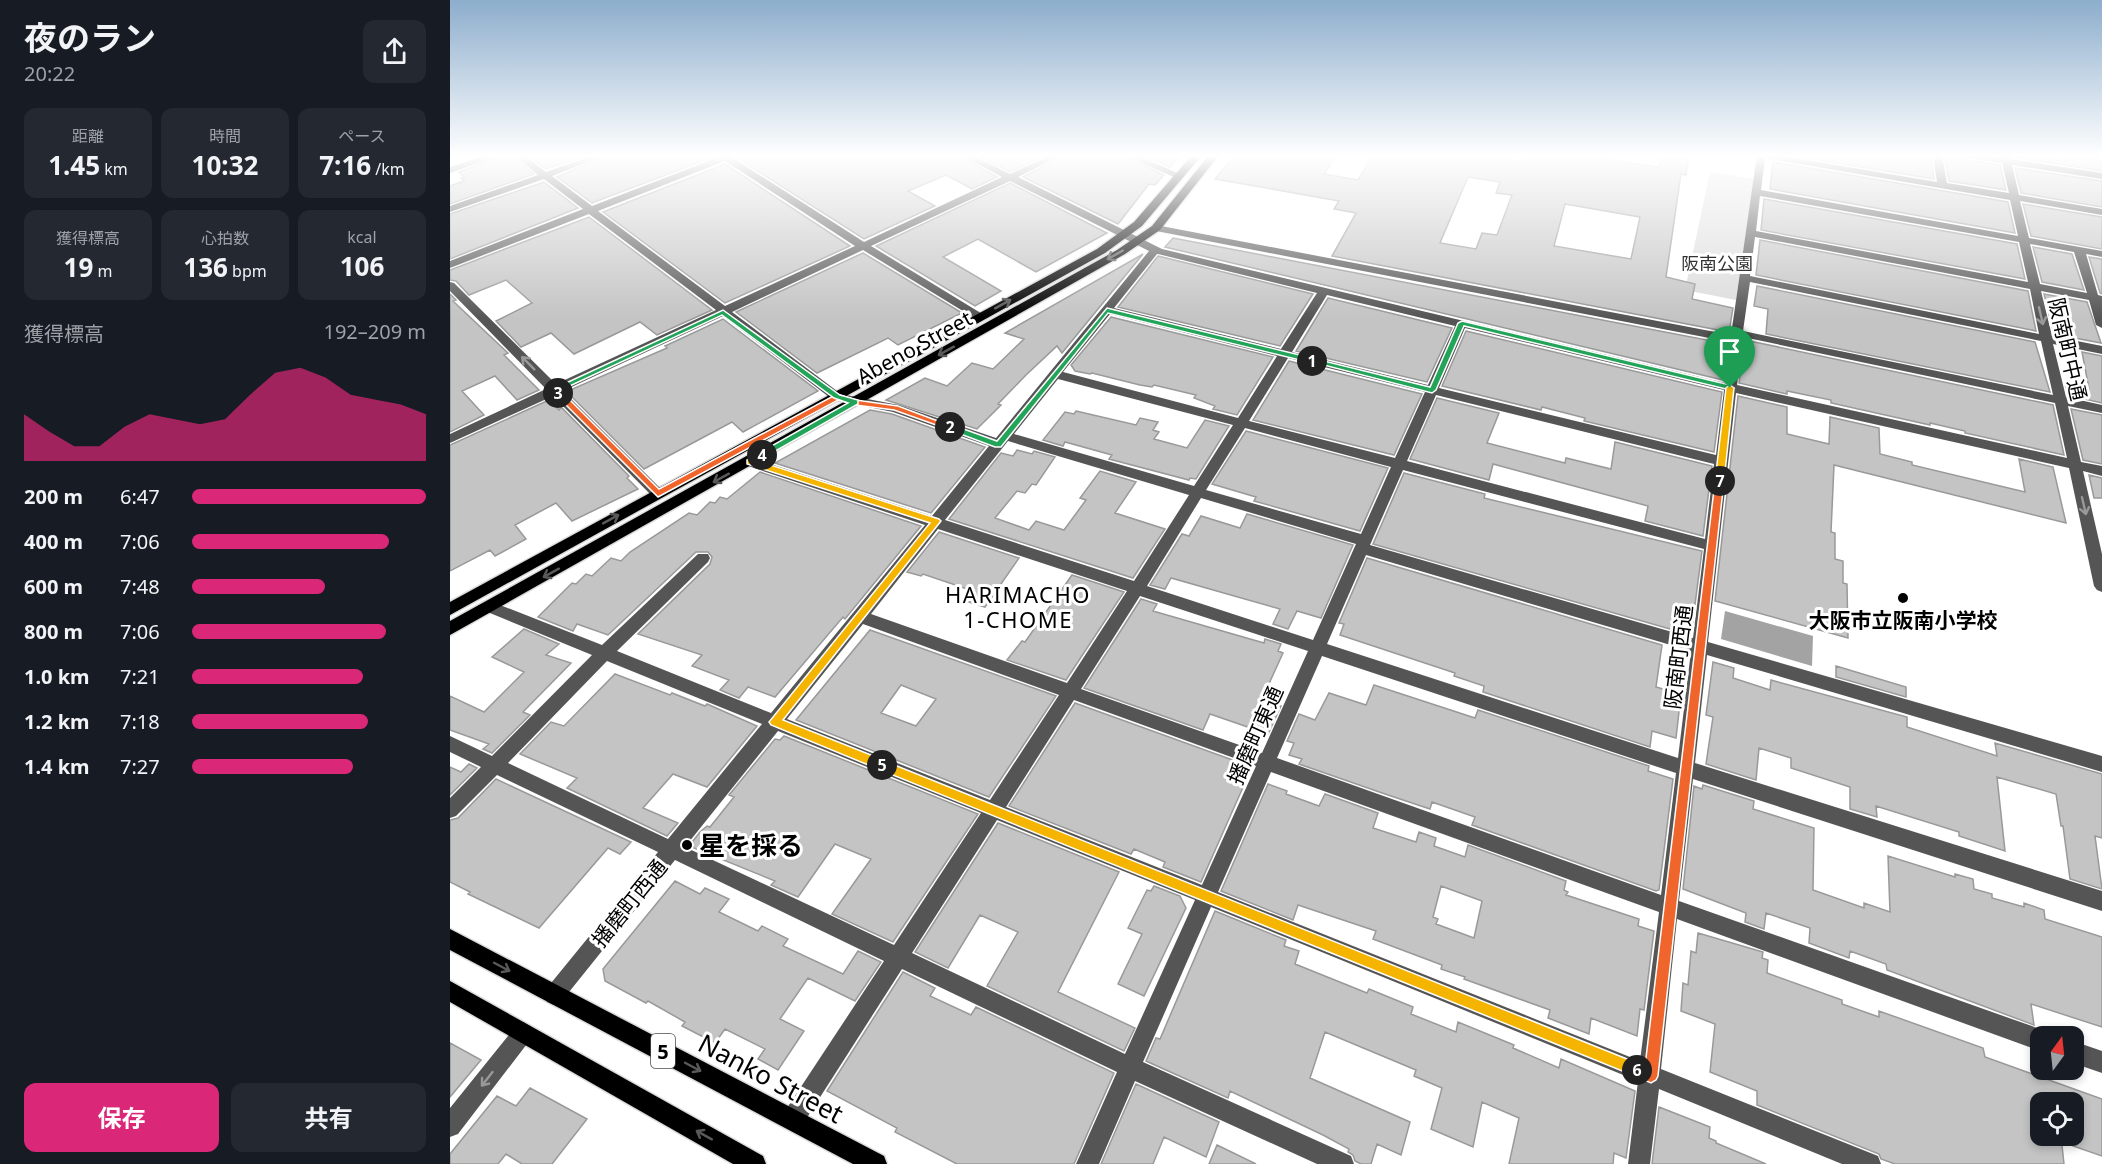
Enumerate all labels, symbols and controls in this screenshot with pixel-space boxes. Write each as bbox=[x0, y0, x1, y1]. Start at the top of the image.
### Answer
text: 夜のラン bbox=[24, 15, 156, 60]
button: share bbox=[363, 20, 426, 83]
text: 20:22 bbox=[24, 60, 75, 87]
text: 距離 bbox=[72, 125, 104, 147]
text: 時間 bbox=[209, 125, 241, 147]
text: ペース bbox=[338, 125, 386, 147]
text: 1.45 bbox=[48, 147, 100, 183]
text: 10:32 bbox=[192, 147, 258, 183]
text: 7:16 bbox=[319, 147, 371, 183]
text: km bbox=[100, 158, 128, 180]
text: /km bbox=[371, 158, 405, 180]
text: kcal bbox=[347, 226, 377, 248]
text: 獲得標高 bbox=[56, 227, 120, 249]
text: 心拍数 bbox=[201, 227, 249, 249]
text: 106 bbox=[340, 248, 384, 284]
text: 19 bbox=[64, 249, 93, 285]
text: 136 bbox=[183, 249, 228, 285]
one-way arrow bbox=[1107, 250, 1124, 262]
park label: 阪南公園 bbox=[1681, 251, 1753, 275]
text: m bbox=[93, 260, 112, 282]
text: bpm bbox=[228, 260, 267, 282]
street label: 阪南町中通 bbox=[2043, 295, 2093, 403]
one-way arrow bbox=[994, 298, 1012, 309]
street label: Abeno Street bbox=[851, 304, 977, 390]
one-way arrow bbox=[2036, 306, 2047, 325]
text: 192–209 m bbox=[323, 318, 426, 345]
text: 獲得標高 bbox=[24, 320, 104, 347]
pin bbox=[1704, 326, 1755, 388]
icon: arrive bbox=[1713, 335, 1746, 368]
one-way arrow bbox=[937, 346, 955, 357]
pin: 1 bbox=[1297, 346, 1327, 376]
text: 1 bbox=[1307, 350, 1317, 372]
one-way arrow bbox=[520, 355, 535, 370]
pin: 3 bbox=[543, 378, 573, 408]
text: 3 bbox=[553, 382, 563, 404]
pin: 2 bbox=[935, 412, 965, 442]
text: 2 bbox=[945, 416, 955, 438]
pin: 4 bbox=[747, 440, 777, 470]
text: 4 bbox=[757, 444, 767, 466]
pin: 7 bbox=[1705, 466, 1735, 496]
text: 7 bbox=[1715, 470, 1725, 492]
one-way arrow bbox=[713, 472, 730, 484]
text: 200 m bbox=[24, 483, 83, 510]
text: 6:47 bbox=[120, 483, 160, 510]
one-way arrow bbox=[2079, 496, 2090, 516]
one-way arrow bbox=[602, 513, 620, 524]
text: 400 m bbox=[24, 528, 83, 555]
text: 7:06 bbox=[120, 528, 160, 555]
one-way arrow bbox=[542, 568, 560, 579]
text: 600 m bbox=[24, 573, 83, 600]
text: 7:48 bbox=[120, 573, 160, 600]
district label: HARIMACHO 1-CHOME bbox=[945, 579, 1091, 634]
marker: 大阪市立阪南小学校 bbox=[1896, 591, 1910, 605]
street label: 阪南町西通 bbox=[1658, 603, 1698, 711]
place label: 大阪市立阪南小学校 bbox=[1809, 606, 1998, 634]
text: 800 m bbox=[24, 618, 83, 645]
text: 7:06 bbox=[120, 618, 160, 645]
text: 1.0 km bbox=[24, 663, 90, 690]
text: 7:21 bbox=[120, 663, 160, 690]
street label: 播磨町東通 bbox=[1221, 681, 1289, 789]
text: 1.2 km bbox=[24, 708, 90, 735]
text: 7:18 bbox=[120, 708, 160, 735]
pin: 5 bbox=[867, 750, 897, 780]
text: 1.4 km bbox=[24, 753, 90, 780]
text: 7:27 bbox=[120, 753, 160, 780]
text: 5 bbox=[877, 754, 887, 776]
place label: 星を採る bbox=[699, 827, 803, 863]
marker: 星を採る bbox=[680, 838, 694, 852]
street label: 播磨町西通 bbox=[585, 853, 673, 953]
one-way arrow bbox=[492, 961, 510, 973]
street label: Nanko Street bbox=[692, 1025, 850, 1131]
north arrow bbox=[2030, 1026, 2084, 1080]
map controls bbox=[2030, 1026, 2084, 1146]
road number: 5 bbox=[651, 1034, 675, 1068]
pin: 6 bbox=[1622, 1055, 1652, 1085]
text: 6 bbox=[1632, 1059, 1642, 1081]
one-way arrow bbox=[684, 1061, 701, 1073]
one-way arrow bbox=[480, 1070, 493, 1086]
button: 保存 bbox=[24, 1083, 219, 1152]
button: 共有 bbox=[231, 1083, 426, 1152]
button: locate bbox=[2030, 1092, 2084, 1146]
one-way arrow bbox=[696, 1129, 713, 1141]

